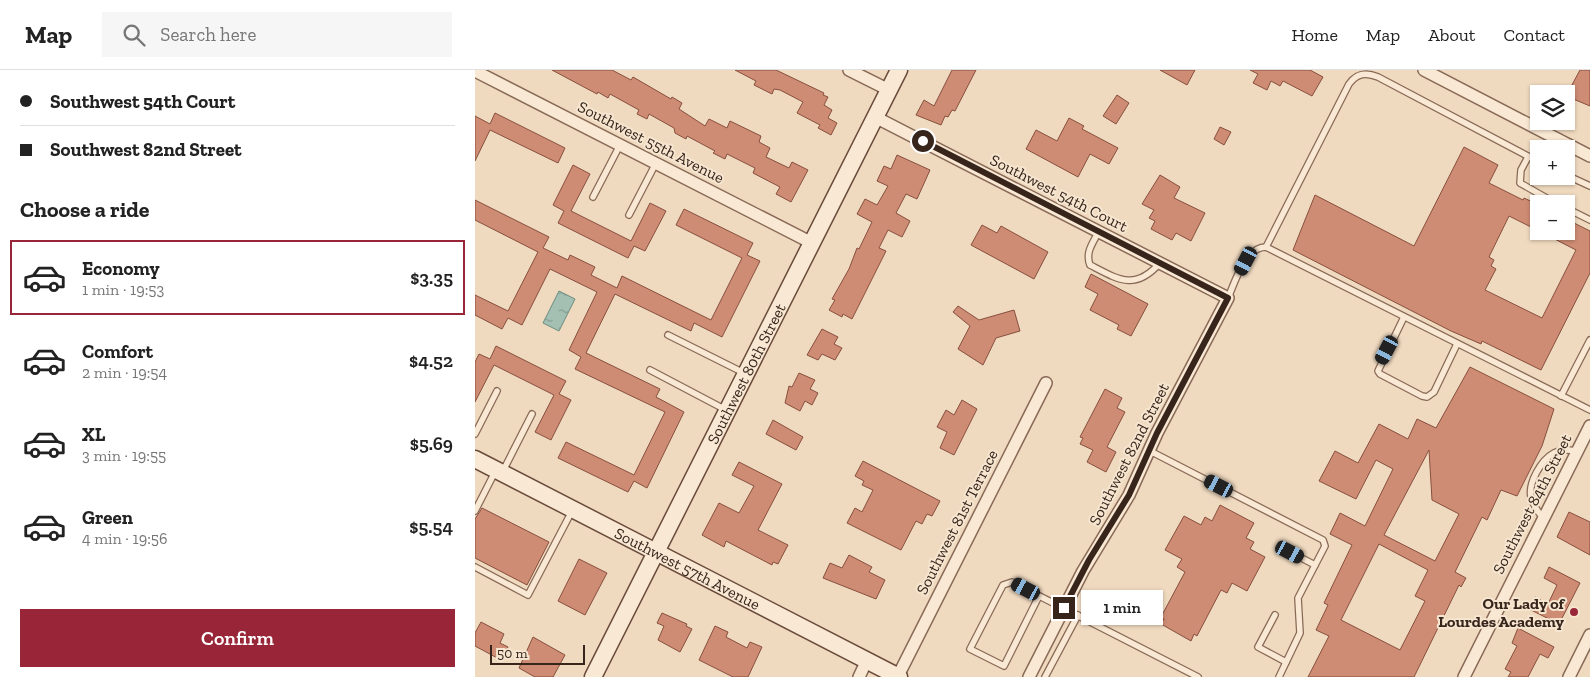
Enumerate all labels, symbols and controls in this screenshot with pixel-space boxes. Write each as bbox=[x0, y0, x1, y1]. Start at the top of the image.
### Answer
search box bbox=[102, 12, 452, 57]
text: Map bbox=[25, 20, 72, 49]
icon: search bbox=[120, 21, 148, 49]
text: Search here bbox=[160, 23, 257, 46]
text: Home bbox=[1291, 24, 1338, 46]
text: Map bbox=[1366, 24, 1400, 46]
text: About bbox=[1428, 24, 1475, 46]
text: Contact bbox=[1503, 24, 1565, 46]
map controls bbox=[1530, 85, 1575, 240]
button: layers bbox=[1530, 85, 1575, 130]
text: Southwest 54th Court bbox=[50, 90, 235, 113]
street label: Southwest 55th Avenue bbox=[575, 97, 727, 187]
route start bbox=[912, 130, 934, 152]
text: Southwest 82nd Street bbox=[50, 138, 242, 161]
button: + bbox=[1530, 140, 1575, 185]
street label: Southwest 54th Court bbox=[987, 150, 1131, 236]
button: − bbox=[1530, 195, 1575, 240]
text: Choose a ride bbox=[20, 196, 150, 223]
car bbox=[1232, 244, 1259, 278]
icon: car bbox=[22, 255, 67, 300]
text: Economy bbox=[82, 257, 160, 280]
text: $3.35 bbox=[410, 266, 453, 289]
text: 1 min · 19:53 bbox=[82, 280, 164, 299]
street label: Southwest 80th Street bbox=[703, 300, 789, 447]
car bbox=[1373, 333, 1400, 367]
icon: car bbox=[22, 338, 67, 383]
text: Comfort bbox=[82, 340, 153, 363]
text: $4.52 bbox=[409, 349, 453, 372]
text: 2 min · 19:54 bbox=[82, 363, 167, 382]
street label: Southwest 82nd Street bbox=[1085, 380, 1173, 528]
icon: car bbox=[22, 421, 67, 466]
text: XL bbox=[82, 423, 105, 446]
street label: Southwest 84th Street bbox=[1489, 431, 1576, 577]
text: $5.69 bbox=[410, 432, 453, 455]
text: 3 min · 19:55 bbox=[82, 446, 166, 465]
street label: Southwest 81st Terrace bbox=[912, 446, 1002, 598]
car bbox=[1202, 473, 1235, 499]
icon: car bbox=[22, 504, 67, 549]
text: Green bbox=[82, 506, 133, 529]
text: $5.54 bbox=[409, 515, 453, 538]
street label: Southwest 57th Avenue bbox=[612, 523, 763, 614]
text: 4 min · 19:56 bbox=[82, 529, 167, 548]
car bbox=[1273, 538, 1306, 566]
car bbox=[1009, 575, 1042, 603]
callout: 1 min bbox=[1081, 590, 1164, 626]
place label: Our Lady of Lourdes Academy bbox=[1438, 594, 1565, 631]
route end bbox=[1053, 597, 1075, 619]
text: 1 min bbox=[1103, 598, 1141, 617]
marker: Our Lady of Lourdes Academy bbox=[1568, 606, 1580, 618]
button: Confirm bbox=[20, 609, 455, 667]
scale bar bbox=[490, 642, 585, 665]
text: 50 m bbox=[497, 645, 528, 662]

